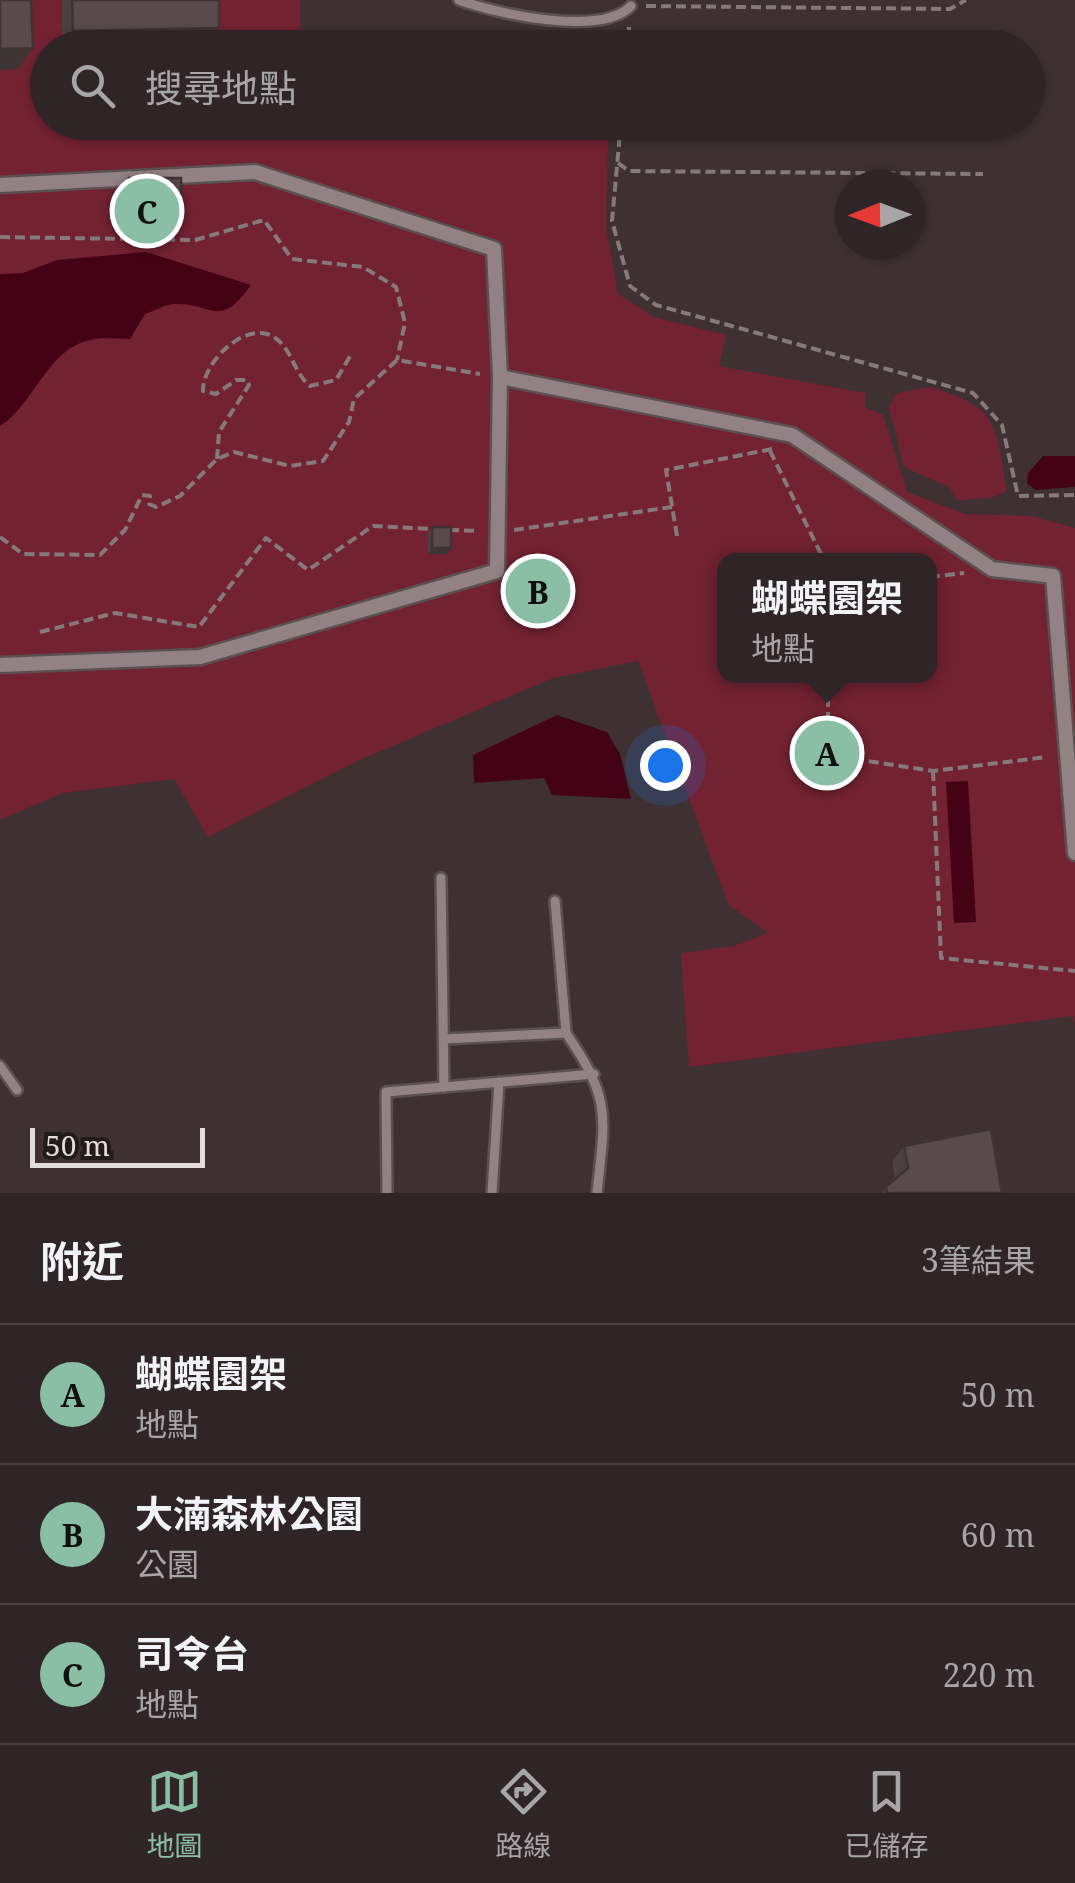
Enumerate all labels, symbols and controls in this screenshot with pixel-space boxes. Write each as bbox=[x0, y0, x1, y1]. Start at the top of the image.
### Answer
search box bbox=[30, 30, 1045, 140]
icon: search bbox=[65, 58, 120, 113]
text: 搜尋地點 bbox=[145, 61, 297, 113]
north arrow bbox=[835, 170, 925, 260]
pin: C bbox=[114, 174, 180, 248]
popup bbox=[717, 553, 937, 683]
pin: B bbox=[506, 554, 570, 628]
text: 蝴蝶園架 bbox=[751, 571, 903, 623]
text: 地點 bbox=[751, 626, 815, 669]
pin: A bbox=[794, 716, 860, 790]
your location bbox=[640, 740, 691, 791]
scale bar bbox=[30, 1123, 205, 1168]
text: 50 m bbox=[45, 1126, 110, 1164]
text: 附近 bbox=[40, 1232, 124, 1289]
text: 3筆結果 bbox=[921, 1238, 1035, 1281]
text: 蝴蝶園架 bbox=[135, 1347, 287, 1399]
text: A bbox=[60, 1373, 85, 1416]
text: 50 m bbox=[961, 1373, 1035, 1416]
text: 地點 bbox=[135, 1402, 199, 1445]
text: 大湳森林公園 bbox=[135, 1487, 363, 1539]
text: B bbox=[62, 1513, 83, 1556]
text: 60 m bbox=[961, 1513, 1035, 1556]
text: 公園 bbox=[135, 1542, 199, 1585]
text: 司令台 bbox=[135, 1627, 249, 1679]
text: C bbox=[62, 1653, 83, 1696]
text: 220 m bbox=[943, 1653, 1035, 1696]
text: 地點 bbox=[135, 1682, 199, 1725]
tab: 地圖 bbox=[146, 1764, 203, 1864]
tab: 路線 bbox=[495, 1764, 552, 1864]
tab: 已儲存 bbox=[844, 1764, 929, 1864]

